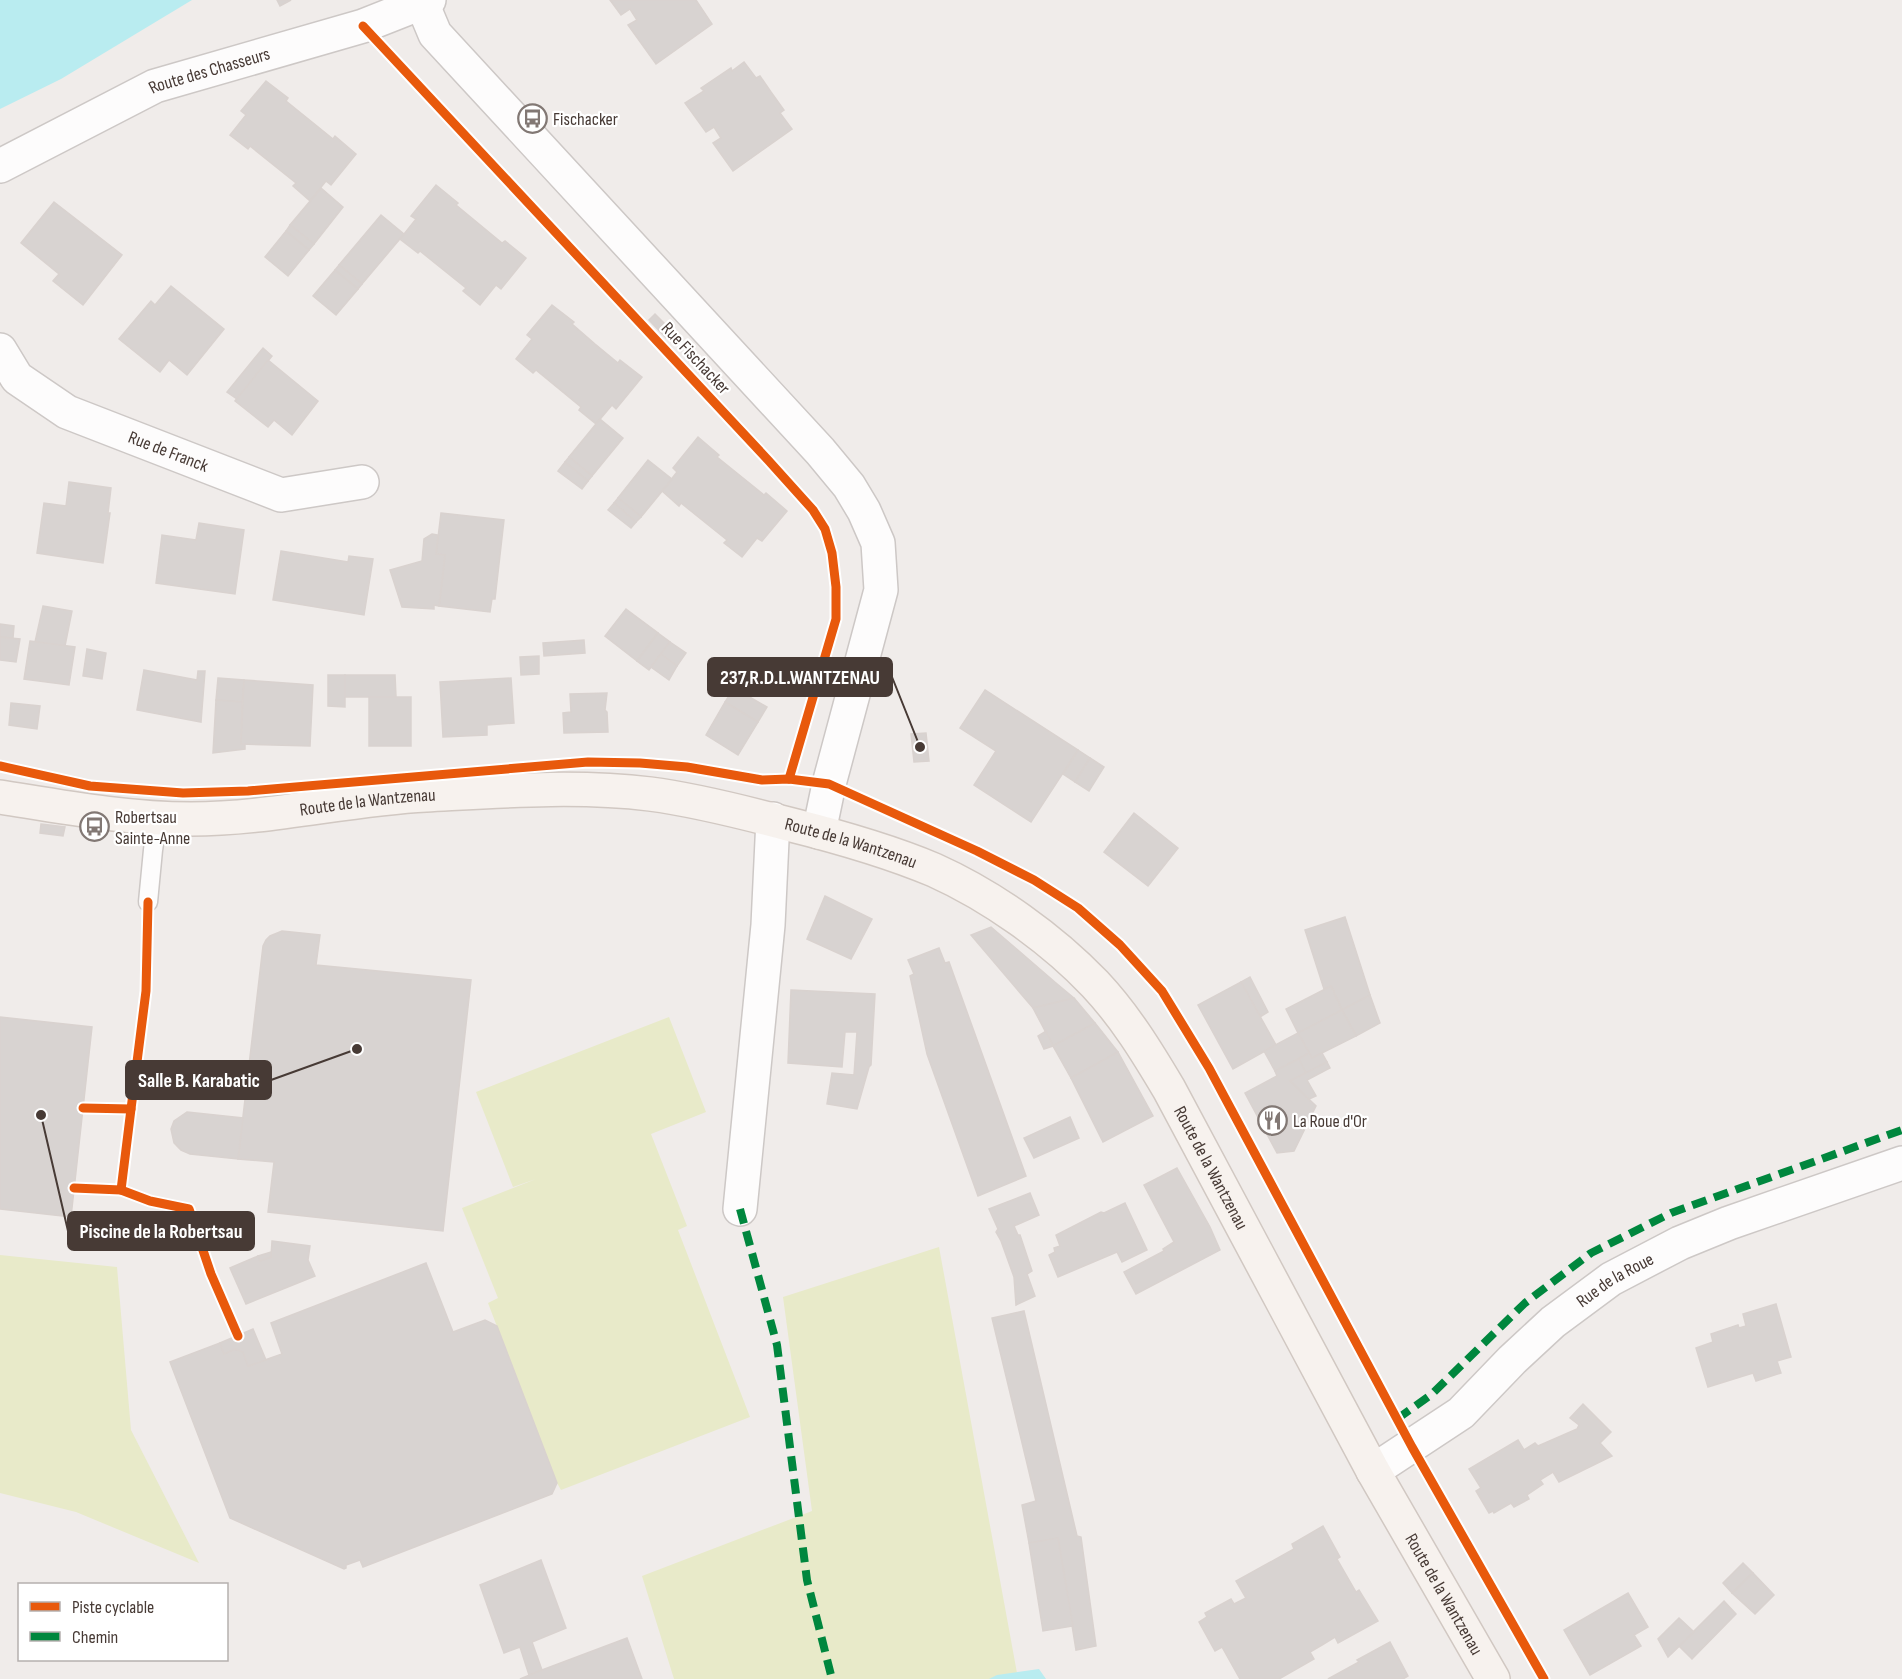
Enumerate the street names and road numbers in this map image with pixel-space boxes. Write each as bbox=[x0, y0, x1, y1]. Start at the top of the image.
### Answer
street label: Route des Chasseurs bbox=[145, 43, 272, 98]
street label: Rue Fischacker bbox=[657, 318, 734, 399]
street label: Rue de Franck bbox=[125, 427, 211, 477]
street label: Route de la Wantzenau bbox=[298, 784, 436, 821]
street label: Route de la Wantzenau bbox=[783, 814, 920, 873]
street label: Route de la Wantzenau bbox=[1169, 1103, 1252, 1233]
street label: Rue de la Roue bbox=[1572, 1249, 1657, 1312]
street label: Route de la Wantzenau bbox=[1400, 1530, 1487, 1659]

